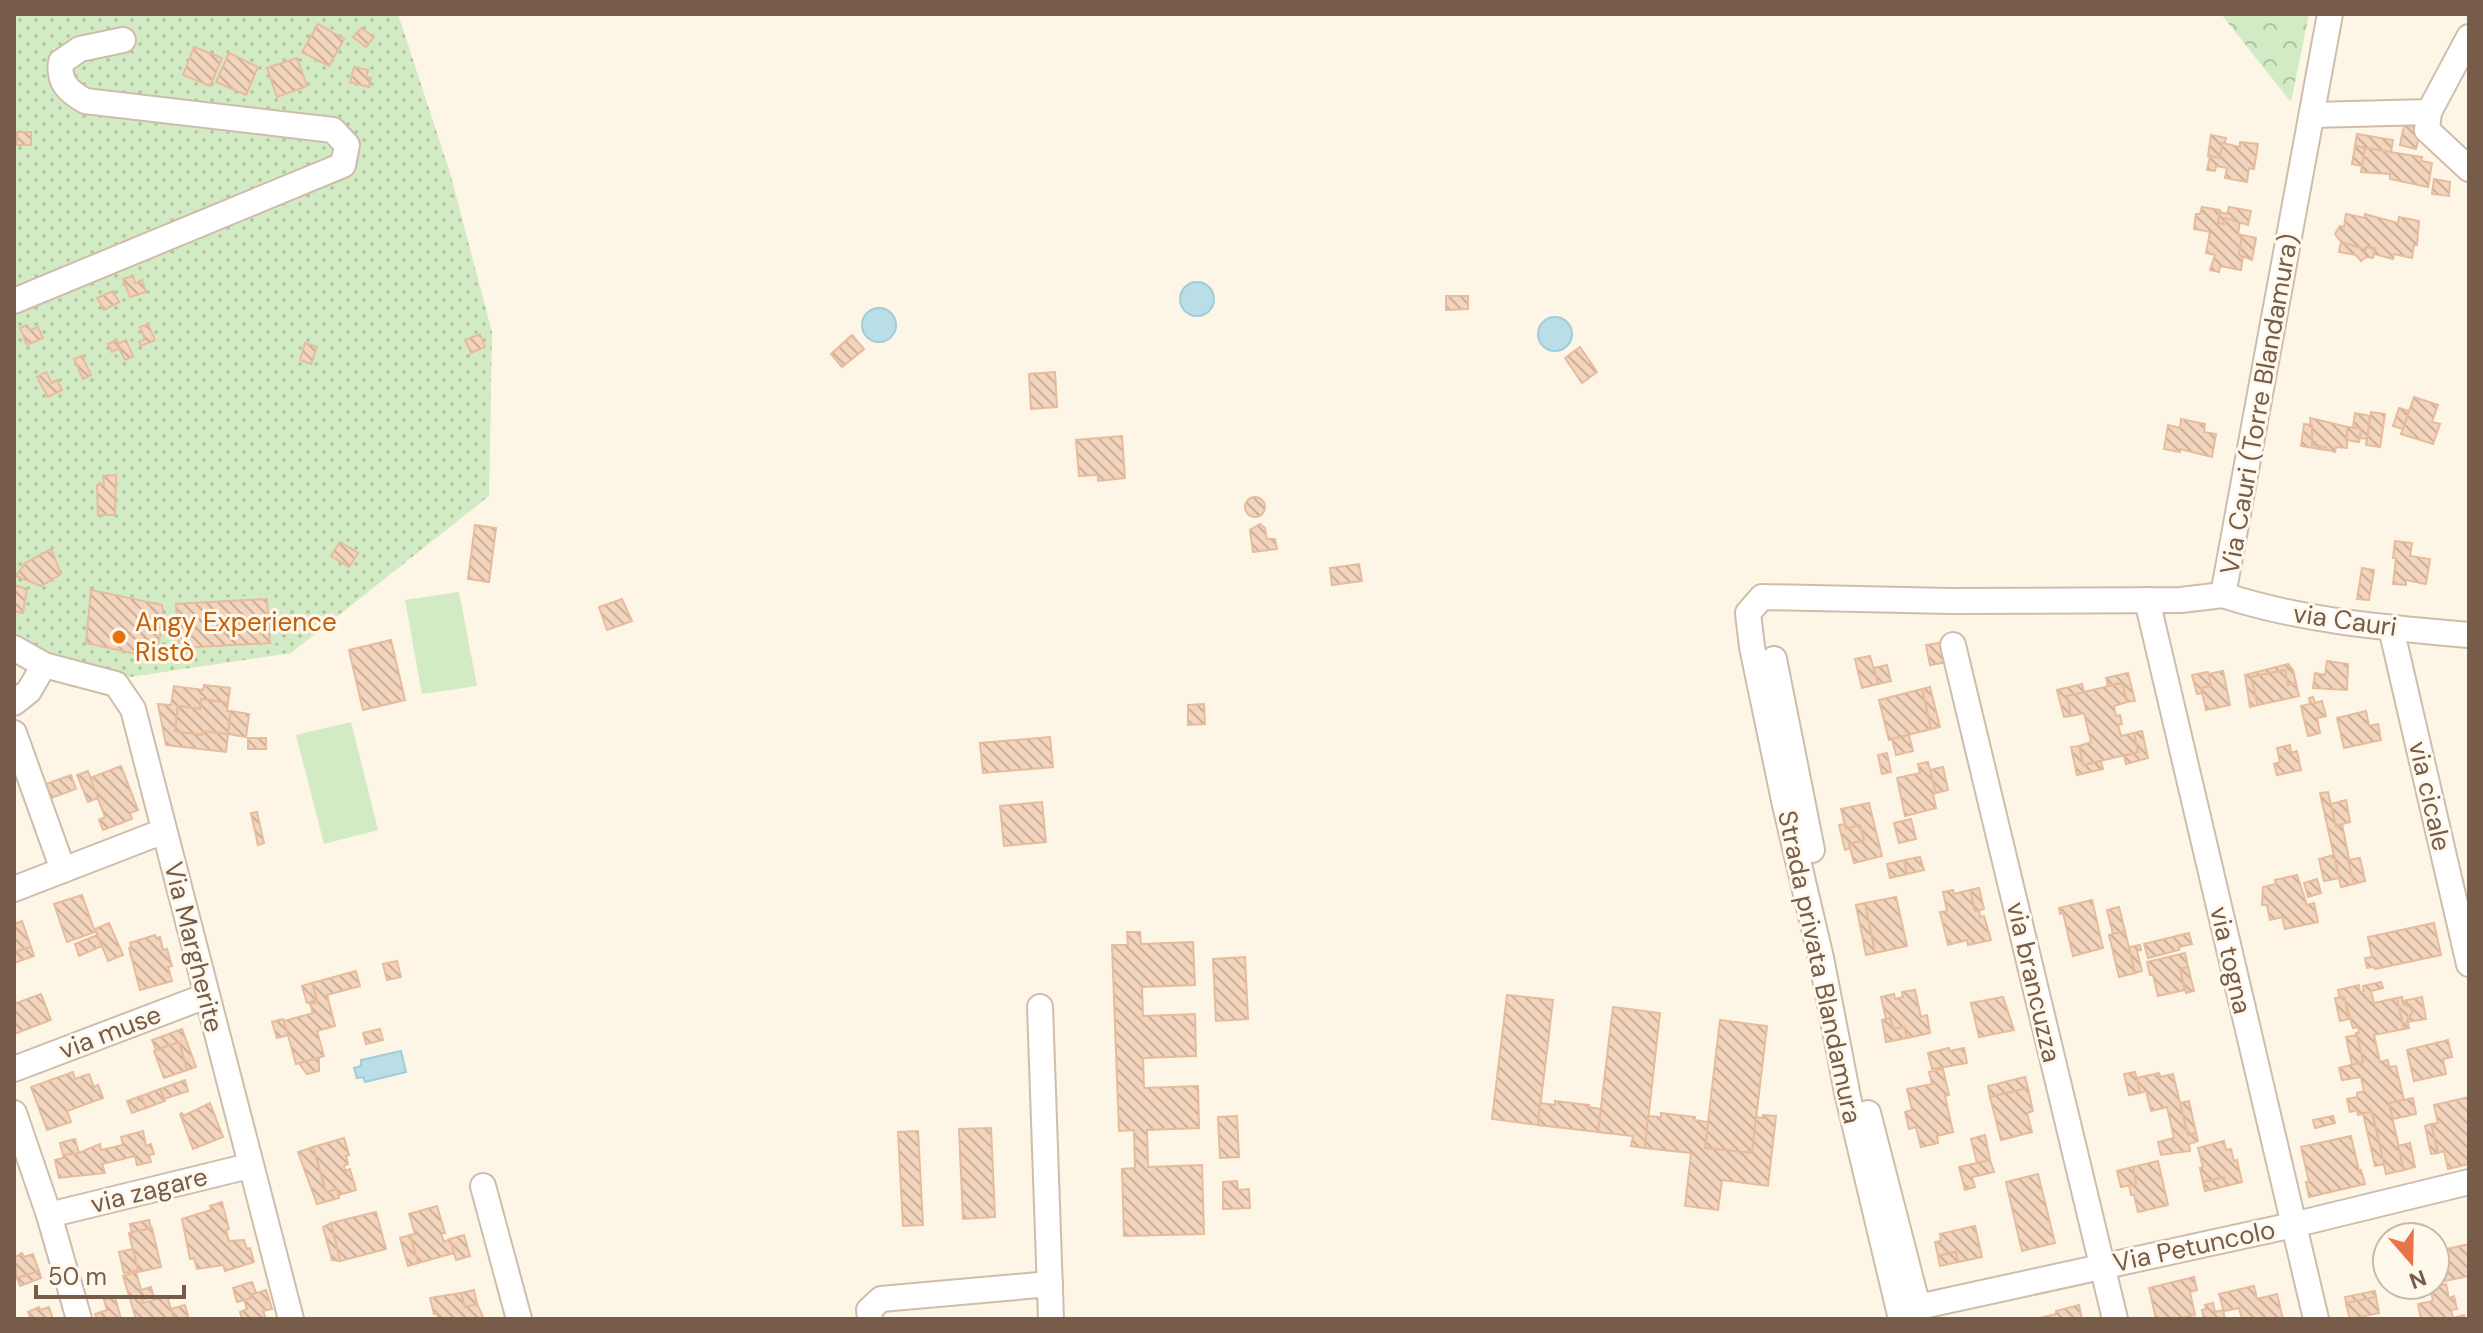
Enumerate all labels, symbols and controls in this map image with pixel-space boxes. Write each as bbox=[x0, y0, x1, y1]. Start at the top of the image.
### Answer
street label: Via Cauri (Torre Blandamura) bbox=[2212, 231, 2306, 577]
street label: via Cauri bbox=[2291, 596, 2399, 644]
place label: Angy Experience Ristò bbox=[135, 605, 337, 669]
marker: Angy Experience Ristò bbox=[110, 628, 128, 646]
street label: via cicale bbox=[2401, 738, 2459, 854]
street label: Strada privata Blandamura bbox=[1770, 807, 1870, 1127]
street label: Via Margherite bbox=[156, 858, 232, 1036]
street label: via brancuzza bbox=[1999, 898, 2069, 1066]
street label: via togna bbox=[2202, 903, 2260, 1017]
street label: via muse bbox=[54, 997, 166, 1067]
street label: via zagare bbox=[87, 1159, 211, 1221]
street label: Via Petuncolo bbox=[2110, 1212, 2278, 1280]
north arrow bbox=[2371, 1221, 2451, 1301]
scale bar bbox=[36, 1249, 184, 1299]
text: 50 m bbox=[48, 1261, 107, 1292]
text: N bbox=[2405, 1263, 2430, 1296]

